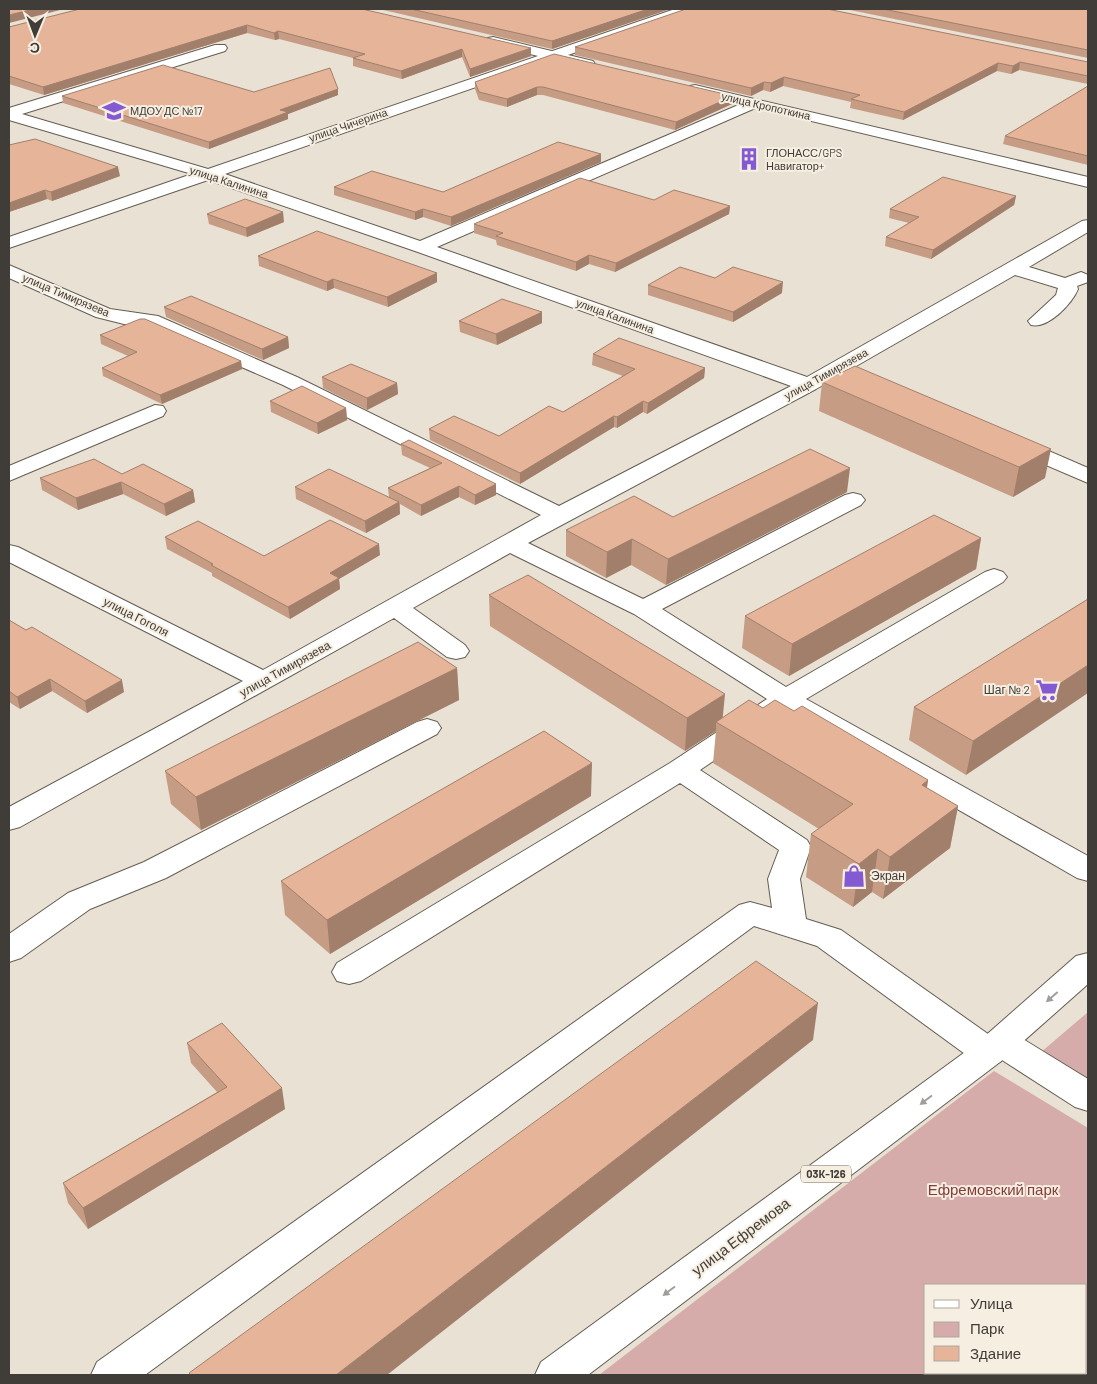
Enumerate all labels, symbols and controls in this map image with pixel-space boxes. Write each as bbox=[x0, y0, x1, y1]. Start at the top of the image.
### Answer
north arrow bbox=[10, 10, 60, 60]
text: С bbox=[30, 40, 40, 57]
street label: улица Кропоткина bbox=[720, 89, 813, 122]
school or university icon: МДОУ ДС №17 bbox=[101, 98, 127, 124]
place label: МДОУ ДС №17 bbox=[130, 104, 203, 117]
street label: улица Чичерина bbox=[307, 105, 390, 144]
building icon: ГЛОНАСС/GPS Навигатор+ bbox=[736, 146, 762, 172]
place label: ГЛОНАСС/GPS Навигатор+ bbox=[766, 146, 842, 172]
street label: улица Калинина bbox=[188, 163, 271, 201]
street label: улица Тимирязева bbox=[21, 270, 113, 319]
street label: улица Калинина bbox=[574, 295, 657, 336]
street label: улица Тимирязева bbox=[782, 345, 871, 402]
street label: улица Гоголя bbox=[101, 594, 172, 640]
street label: улица Тимирязева bbox=[237, 637, 333, 700]
supermarket icon: Шаг № 2 bbox=[1034, 677, 1060, 703]
place label: Шаг № 2 bbox=[984, 682, 1030, 696]
shop icon: Экран bbox=[841, 863, 867, 889]
place label: Экран bbox=[871, 868, 905, 883]
one-way arrow bbox=[1046, 991, 1058, 1003]
one-way arrow bbox=[920, 1094, 933, 1105]
road number: 03К-126 bbox=[801, 1166, 851, 1182]
park label: Ефремовский парк bbox=[928, 1180, 1059, 1198]
street label: улица Ефремова bbox=[688, 1193, 793, 1279]
legend bbox=[924, 1284, 1087, 1374]
one-way arrow bbox=[662, 1286, 676, 1296]
text: Улица bbox=[970, 1294, 1013, 1312]
text: Парк bbox=[970, 1319, 1004, 1337]
text: Здание bbox=[970, 1344, 1021, 1362]

